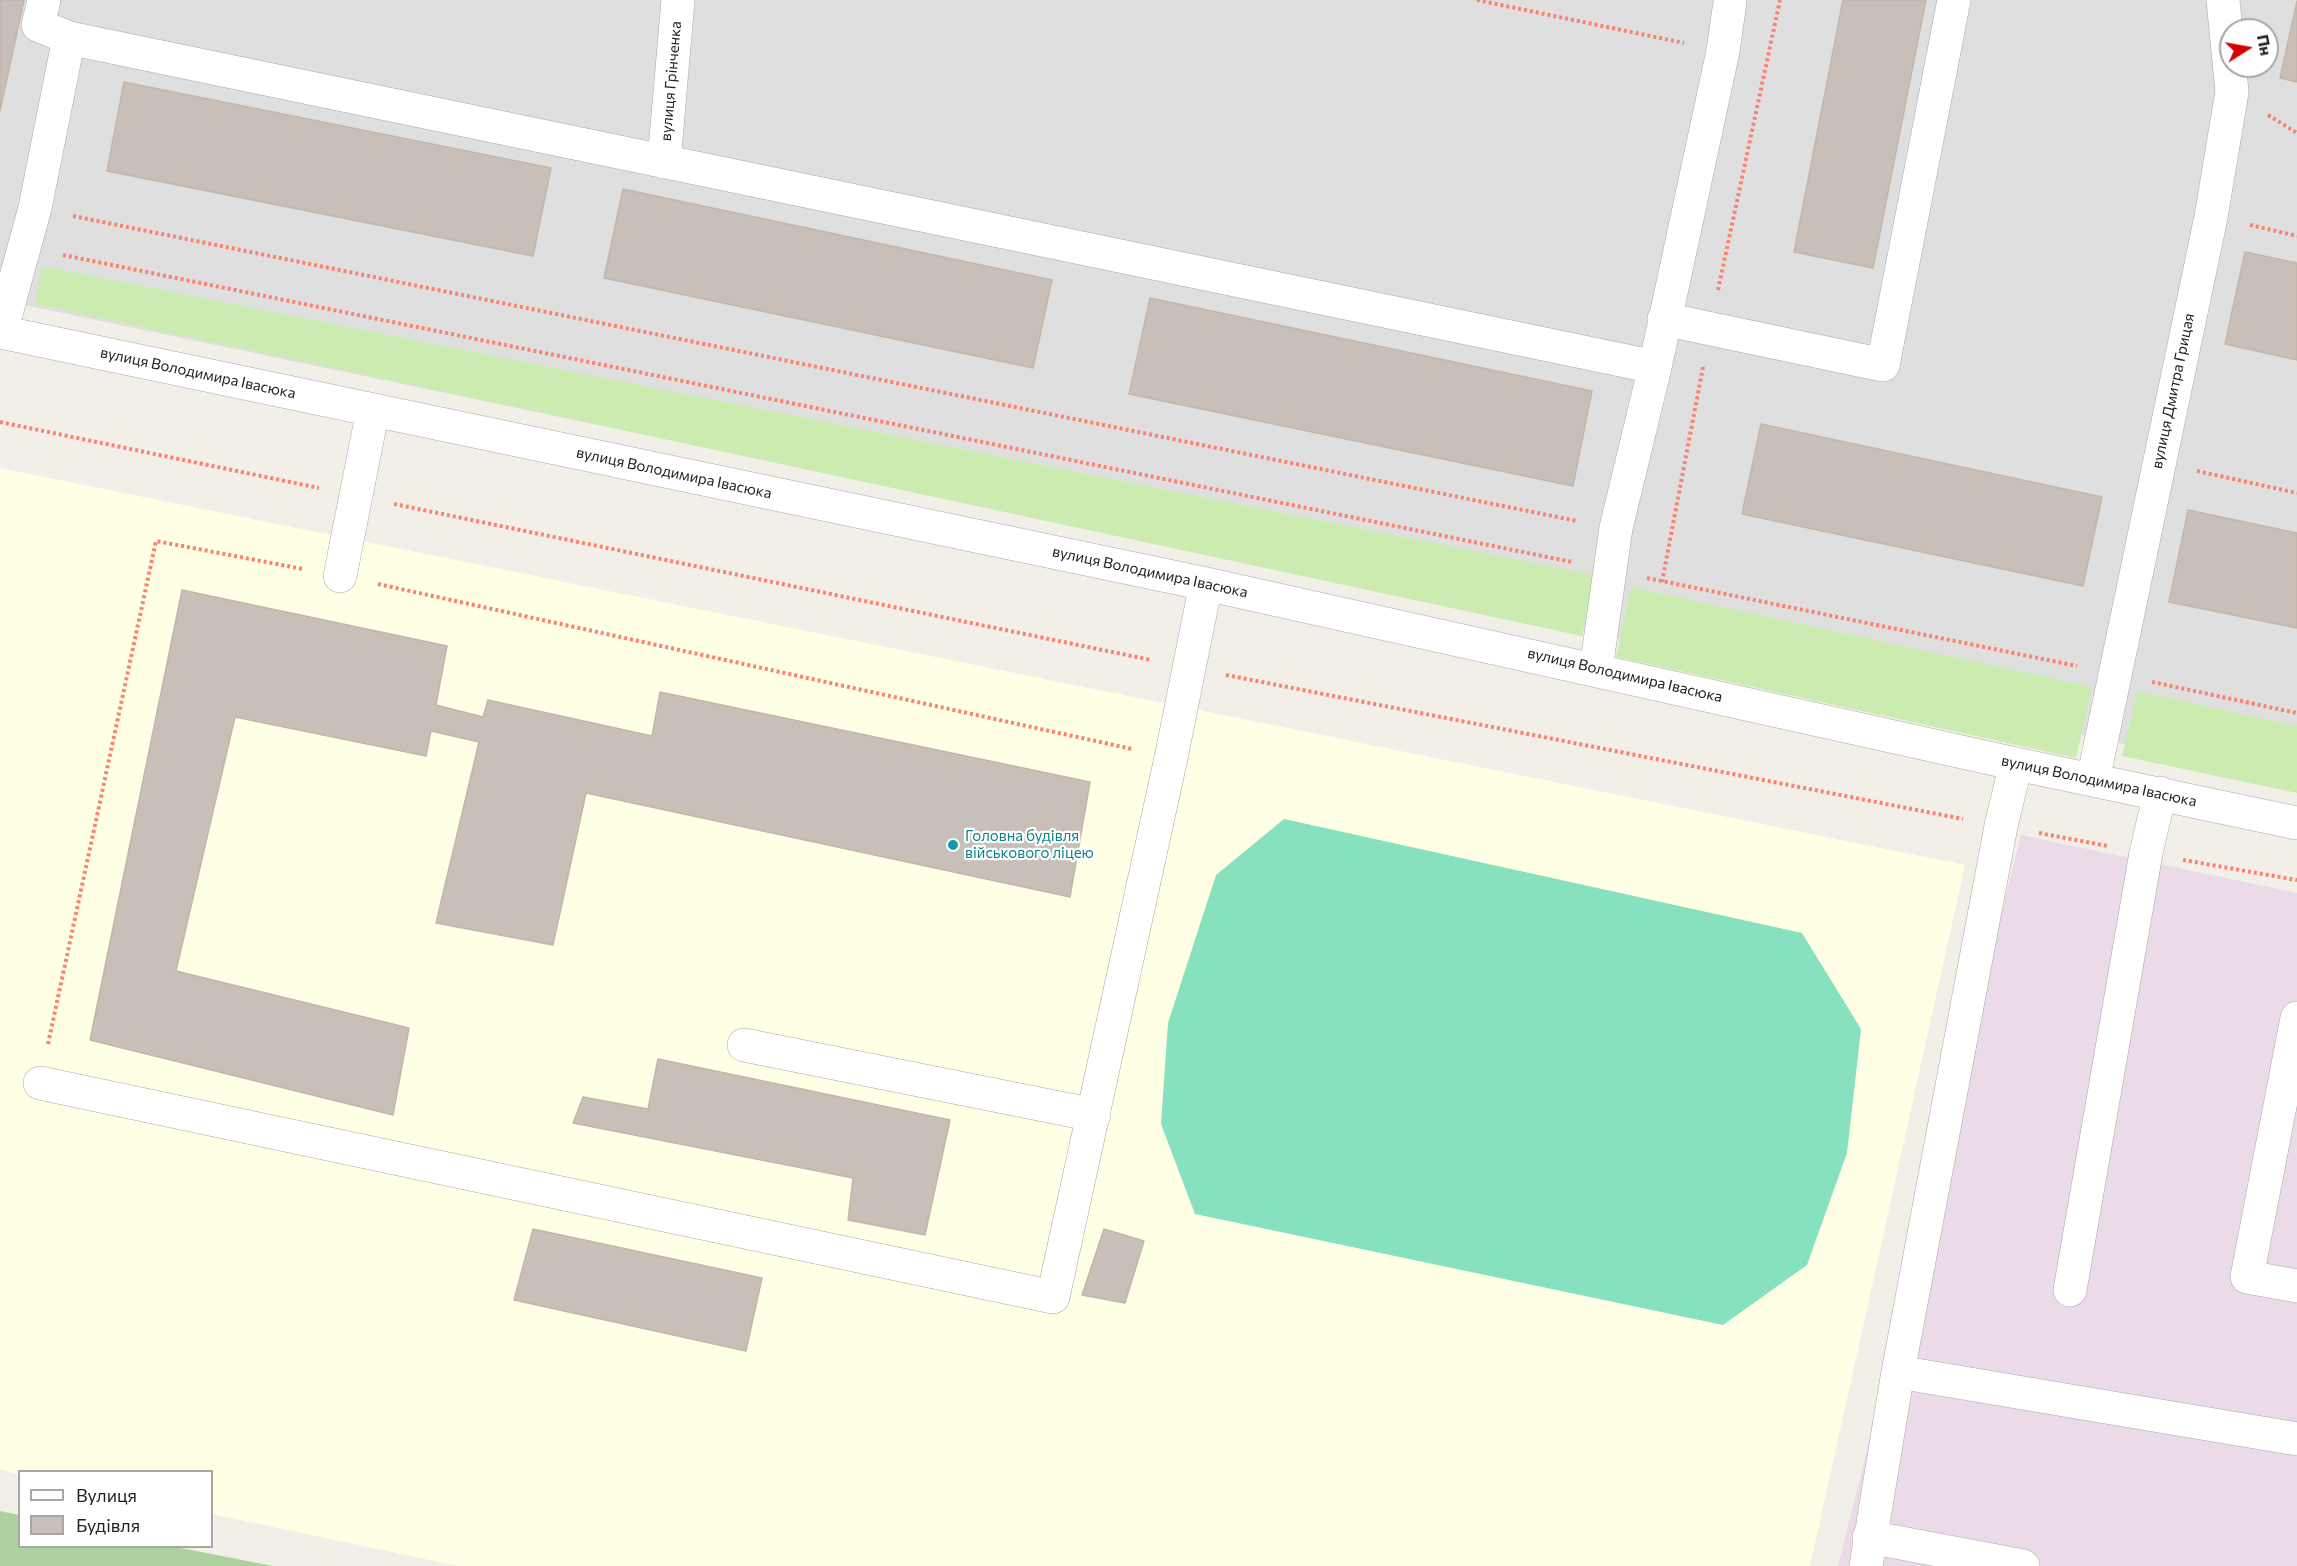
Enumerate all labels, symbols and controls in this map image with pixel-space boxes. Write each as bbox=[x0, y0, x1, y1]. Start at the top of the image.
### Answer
north arrow bbox=[2219, 18, 2279, 78]
street label: вулиця Грінченка bbox=[657, 20, 685, 142]
text: Пн bbox=[2254, 33, 2277, 57]
street label: вулиця Дмитра Грицая bbox=[2148, 312, 2198, 470]
street label: вулиця Володимира Івасюка bbox=[99, 343, 297, 403]
street label: вулиця Володимира Івасюка bbox=[575, 443, 773, 503]
street label: вулиця Володимира Івасюка bbox=[1051, 542, 1249, 602]
street label: вулиця Володимира Івасюка bbox=[1526, 644, 1724, 706]
street label: вулиця Володимира Івасюка bbox=[2000, 751, 2198, 811]
place label: Головна будівля військового ліцею bbox=[965, 827, 1094, 862]
marker: Головна будівля військового ліцею bbox=[946, 838, 960, 852]
legend bbox=[18, 1470, 213, 1548]
text: Вулиця bbox=[76, 1484, 137, 1506]
text: Будівля bbox=[76, 1514, 140, 1536]

